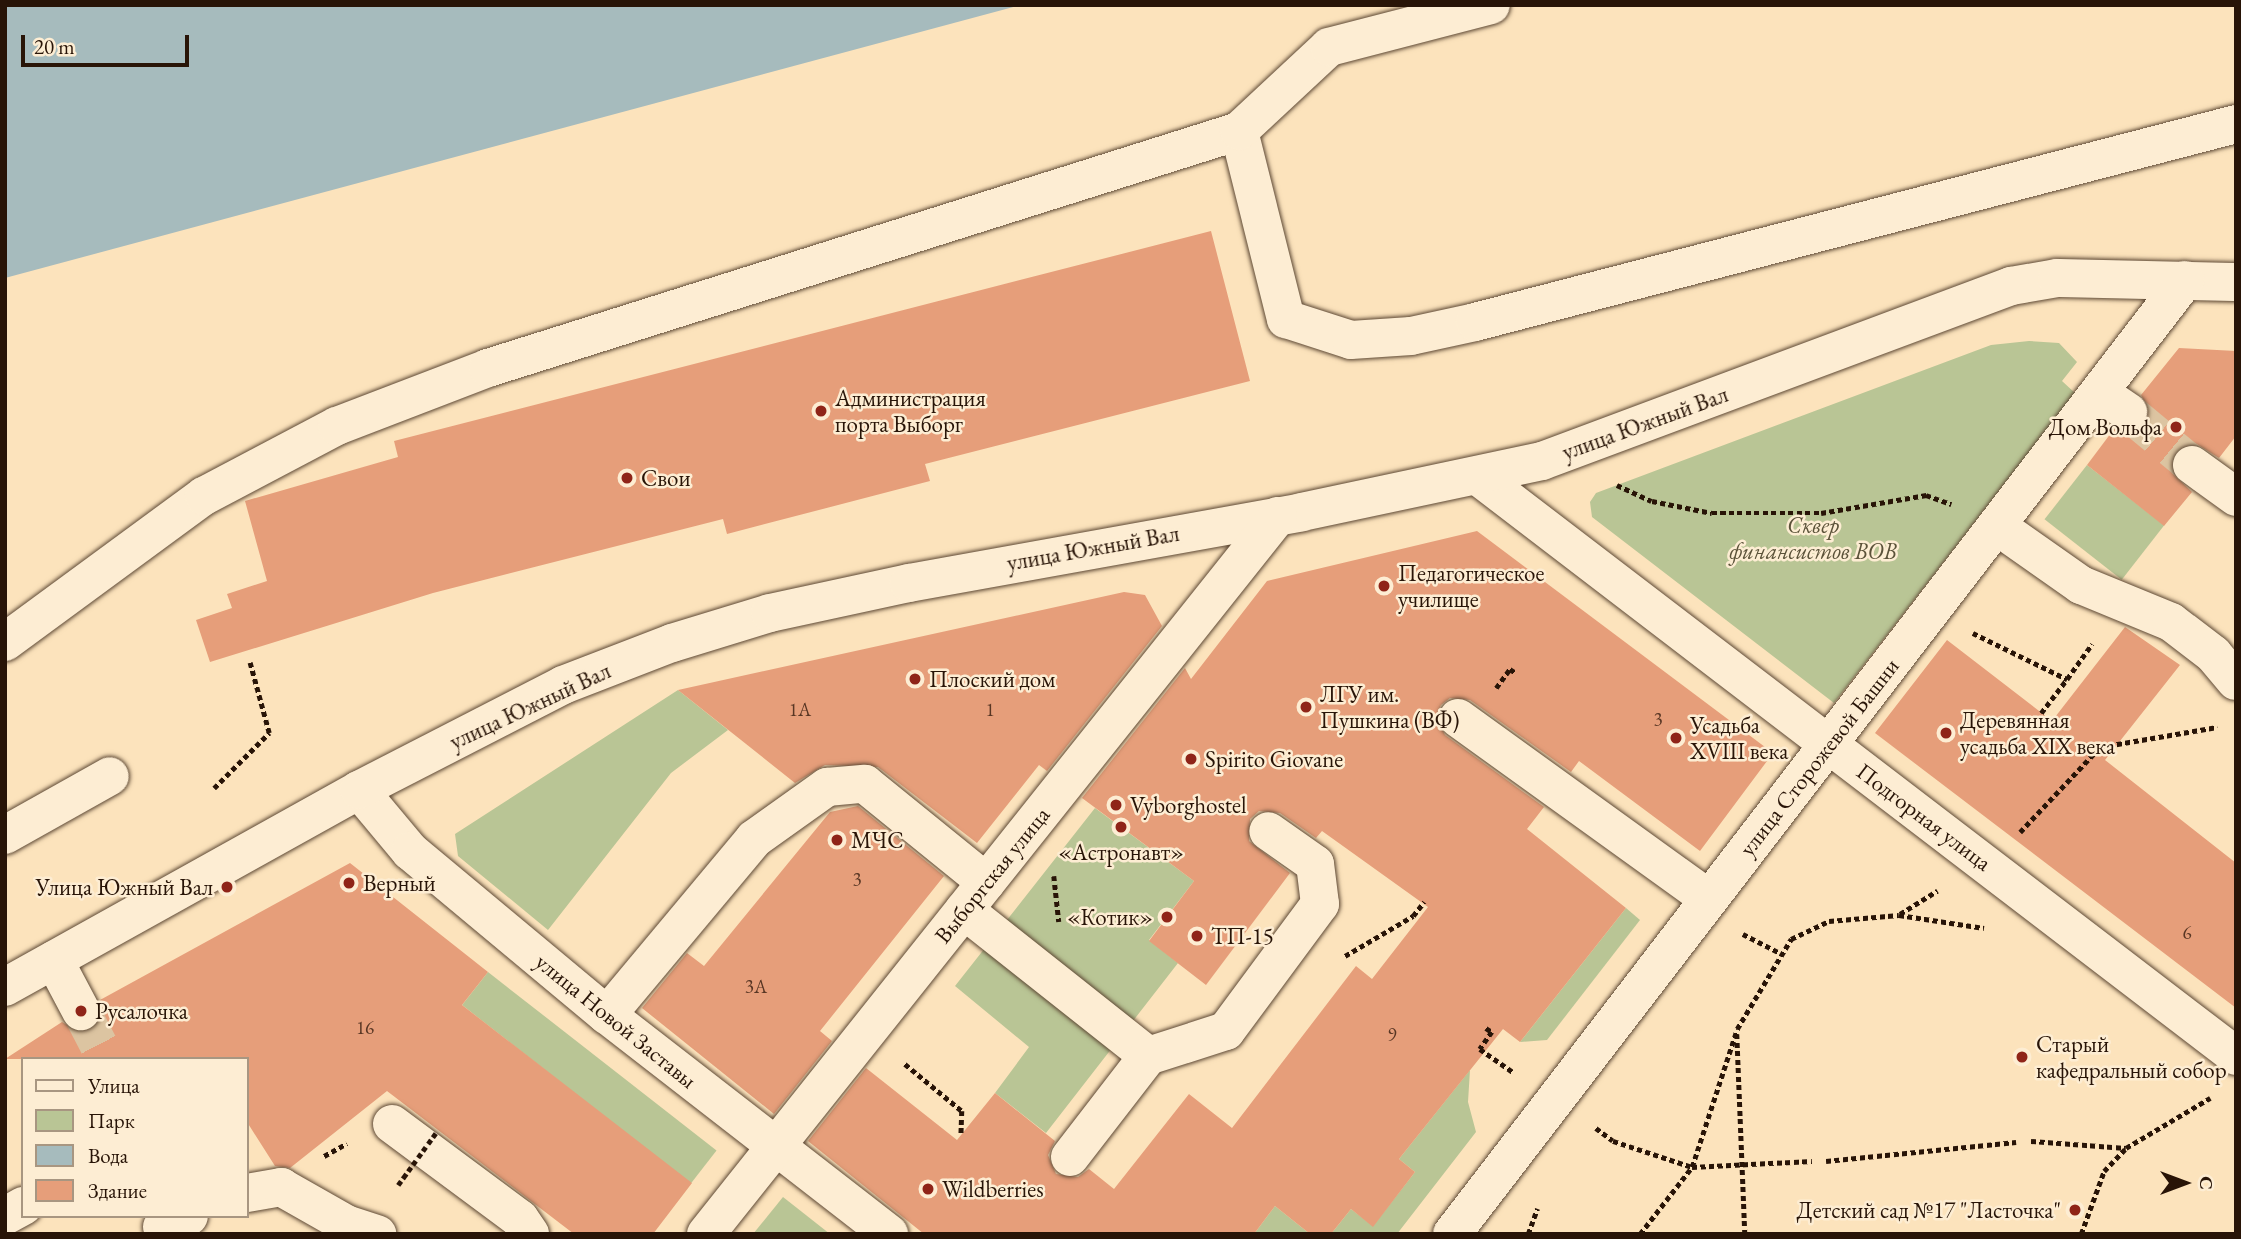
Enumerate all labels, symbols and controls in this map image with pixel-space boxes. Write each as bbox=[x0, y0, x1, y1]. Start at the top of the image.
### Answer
scale bar bbox=[24, 21, 192, 65]
text: 20 m bbox=[34, 33, 75, 60]
street label: улица Южный Вал bbox=[1558, 380, 1732, 466]
place label: Администрация порта Выборг bbox=[835, 384, 986, 438]
marker: Администрация порта Выборг bbox=[813, 403, 829, 419]
place label: Дом Вольфа bbox=[2049, 413, 2162, 441]
marker: Дом Вольфа bbox=[2168, 419, 2184, 435]
place label: Свои bbox=[641, 464, 691, 492]
marker: Свои bbox=[619, 470, 635, 486]
park label: Сквер финансистов ВОВ bbox=[1729, 511, 1897, 565]
street label: улица Южный Вал bbox=[1005, 519, 1181, 577]
place label: Педагогическое училище bbox=[1398, 559, 1544, 613]
marker: Педагогическое училище bbox=[1376, 578, 1392, 594]
street label: улица Сторожевой Башни bbox=[1733, 653, 1905, 861]
street label: улица Южный Вал bbox=[445, 657, 615, 755]
place label: Плоский дом bbox=[929, 665, 1055, 693]
marker: Плоский дом bbox=[907, 671, 923, 687]
place label: ЛГУ им. Пушкина (ВФ) bbox=[1320, 680, 1459, 734]
house number: 1А bbox=[789, 699, 811, 721]
house number: 1 bbox=[985, 699, 995, 721]
marker: ЛГУ им. Пушкина (ВФ) bbox=[1298, 699, 1314, 715]
place label: Деревянная усадьба XIX века bbox=[1960, 706, 2115, 760]
house number: 3 bbox=[1653, 709, 1663, 731]
place label: Усадьба XVIII века bbox=[1690, 711, 1788, 765]
marker: Деревянная усадьба XIX века bbox=[1938, 725, 1954, 741]
marker: Усадьба XVIII века bbox=[1668, 730, 1684, 746]
place label: Spirito Giovane bbox=[1205, 745, 1343, 773]
marker: Spirito Giovane bbox=[1183, 751, 1199, 767]
street label: Подгорная улица bbox=[1851, 757, 1997, 877]
place label: Vyborghostel bbox=[1130, 791, 1247, 819]
marker: Vyborghostel bbox=[1108, 797, 1124, 813]
street label: Выборгская улица bbox=[929, 801, 1055, 949]
marker: «Астронавт» bbox=[1113, 819, 1129, 835]
place label: МЧС bbox=[851, 826, 904, 854]
marker: МЧС bbox=[829, 832, 845, 848]
place label: «Астронавт» bbox=[1058, 838, 1184, 866]
place label: Верный bbox=[363, 869, 436, 897]
house number: 3 bbox=[852, 869, 862, 891]
place label: Улица Южный Вал bbox=[36, 873, 213, 901]
marker: Верный bbox=[341, 875, 357, 891]
marker: Улица Южный Вал bbox=[219, 879, 235, 895]
place label: «Котик» bbox=[1067, 903, 1153, 931]
marker: «Котик» bbox=[1159, 909, 1175, 925]
place label: ТП-15 bbox=[1211, 922, 1274, 950]
house number: 6 bbox=[2182, 922, 2192, 944]
marker: ТП-15 bbox=[1189, 928, 1205, 944]
street label: улица Новой Заставы bbox=[530, 948, 702, 1094]
house number: 3А bbox=[745, 976, 767, 998]
place label: Русалочка bbox=[95, 997, 188, 1025]
marker: Русалочка bbox=[73, 1003, 89, 1019]
house number: 16 bbox=[356, 1017, 374, 1039]
house number: 9 bbox=[1387, 1024, 1397, 1046]
place label: Старый кафедральный собор bbox=[2036, 1030, 2227, 1084]
marker: Старый кафедральный собор bbox=[2014, 1049, 2030, 1065]
legend bbox=[21, 1057, 248, 1218]
text: Улица bbox=[88, 1072, 140, 1099]
text: Парк bbox=[88, 1107, 135, 1134]
text: Вода bbox=[88, 1142, 128, 1169]
north arrow bbox=[2150, 1148, 2220, 1218]
place label: Wildberries bbox=[942, 1175, 1044, 1203]
text: С bbox=[2194, 1176, 2219, 1190]
text: Здание bbox=[88, 1177, 147, 1204]
marker: Wildberries bbox=[920, 1181, 936, 1197]
place label: Детский сад №17 "Ласточка" bbox=[1797, 1196, 2061, 1224]
marker: Детский сад №17 "Ласточка" bbox=[2067, 1202, 2083, 1218]

